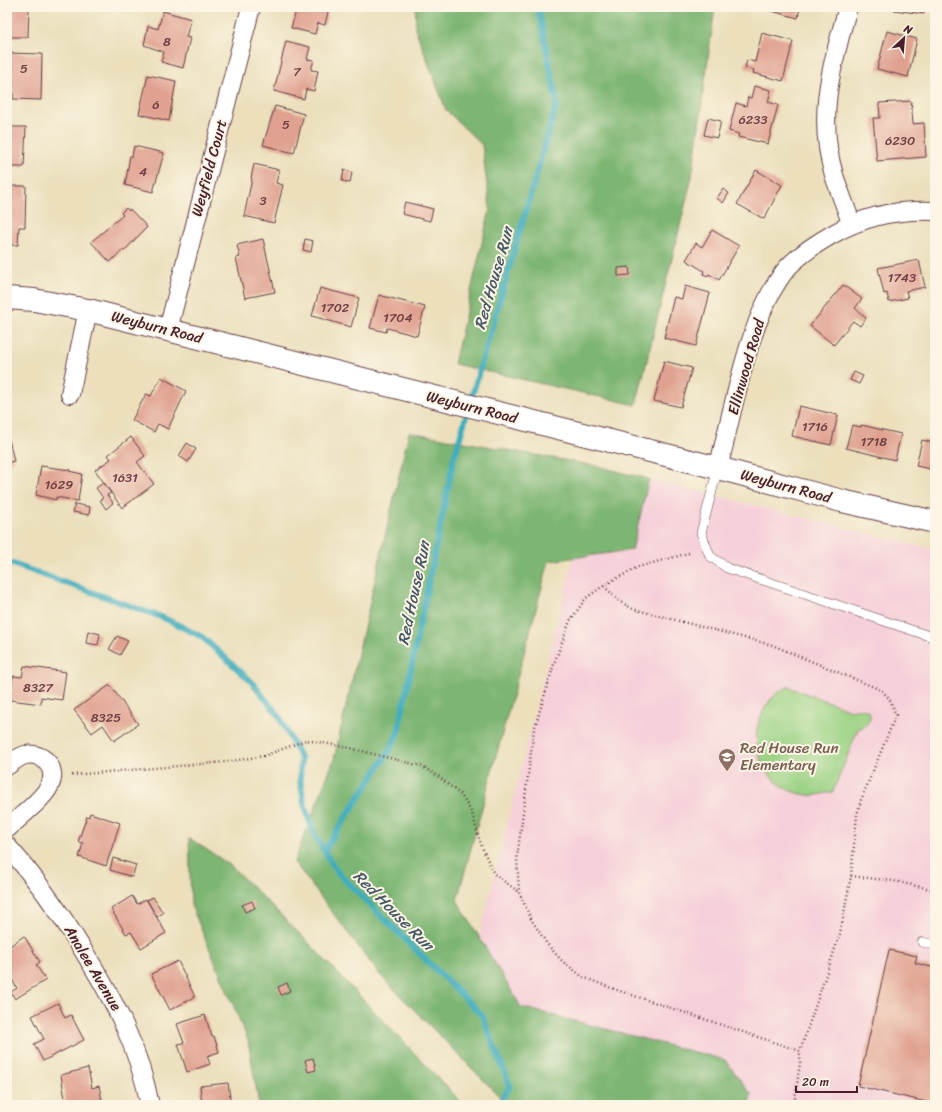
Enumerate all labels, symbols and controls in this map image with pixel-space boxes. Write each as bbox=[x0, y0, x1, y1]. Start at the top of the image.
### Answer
north arrow bbox=[884, 18, 924, 58]
text: N bbox=[900, 19, 916, 40]
house number: 8 bbox=[163, 30, 171, 53]
house number: 5 bbox=[20, 57, 28, 80]
house number: 7 bbox=[293, 60, 302, 83]
house number: 6 bbox=[152, 93, 160, 116]
house number: 6233 bbox=[738, 108, 768, 131]
house number: 5 bbox=[282, 113, 290, 136]
street label: Weyfield Court bbox=[184, 116, 235, 219]
house number: 6230 bbox=[885, 129, 915, 152]
house number: 4 bbox=[139, 160, 147, 183]
house number: 3 bbox=[259, 189, 267, 212]
water label: Red House Run bbox=[465, 221, 523, 333]
house number: 1743 bbox=[888, 266, 916, 289]
house number: 1702 bbox=[321, 296, 350, 319]
street label: Weyburn Road bbox=[109, 303, 206, 351]
house number: 1704 bbox=[383, 306, 413, 329]
street label: Ellinwood Road bbox=[720, 315, 772, 418]
street label: Weyburn Road bbox=[424, 383, 521, 431]
house number: 1716 bbox=[802, 415, 828, 438]
house number: 1718 bbox=[861, 430, 887, 453]
street label: Weyburn Road bbox=[738, 461, 835, 511]
house number: 1631 bbox=[112, 466, 138, 489]
house number: 1629 bbox=[45, 473, 73, 496]
water label: Red House Run bbox=[388, 536, 439, 648]
house number: 8327 bbox=[23, 676, 55, 699]
house number: 8325 bbox=[91, 706, 121, 729]
place label: Red House Run Elementary bbox=[740, 735, 839, 778]
school or university icon: Red House Run Elementary bbox=[717, 747, 737, 772]
water label: Red House Run bbox=[346, 863, 443, 959]
street label: Analee Avenue bbox=[57, 919, 129, 1016]
scale bar bbox=[796, 1068, 857, 1094]
text: 20 m bbox=[802, 1071, 829, 1093]

